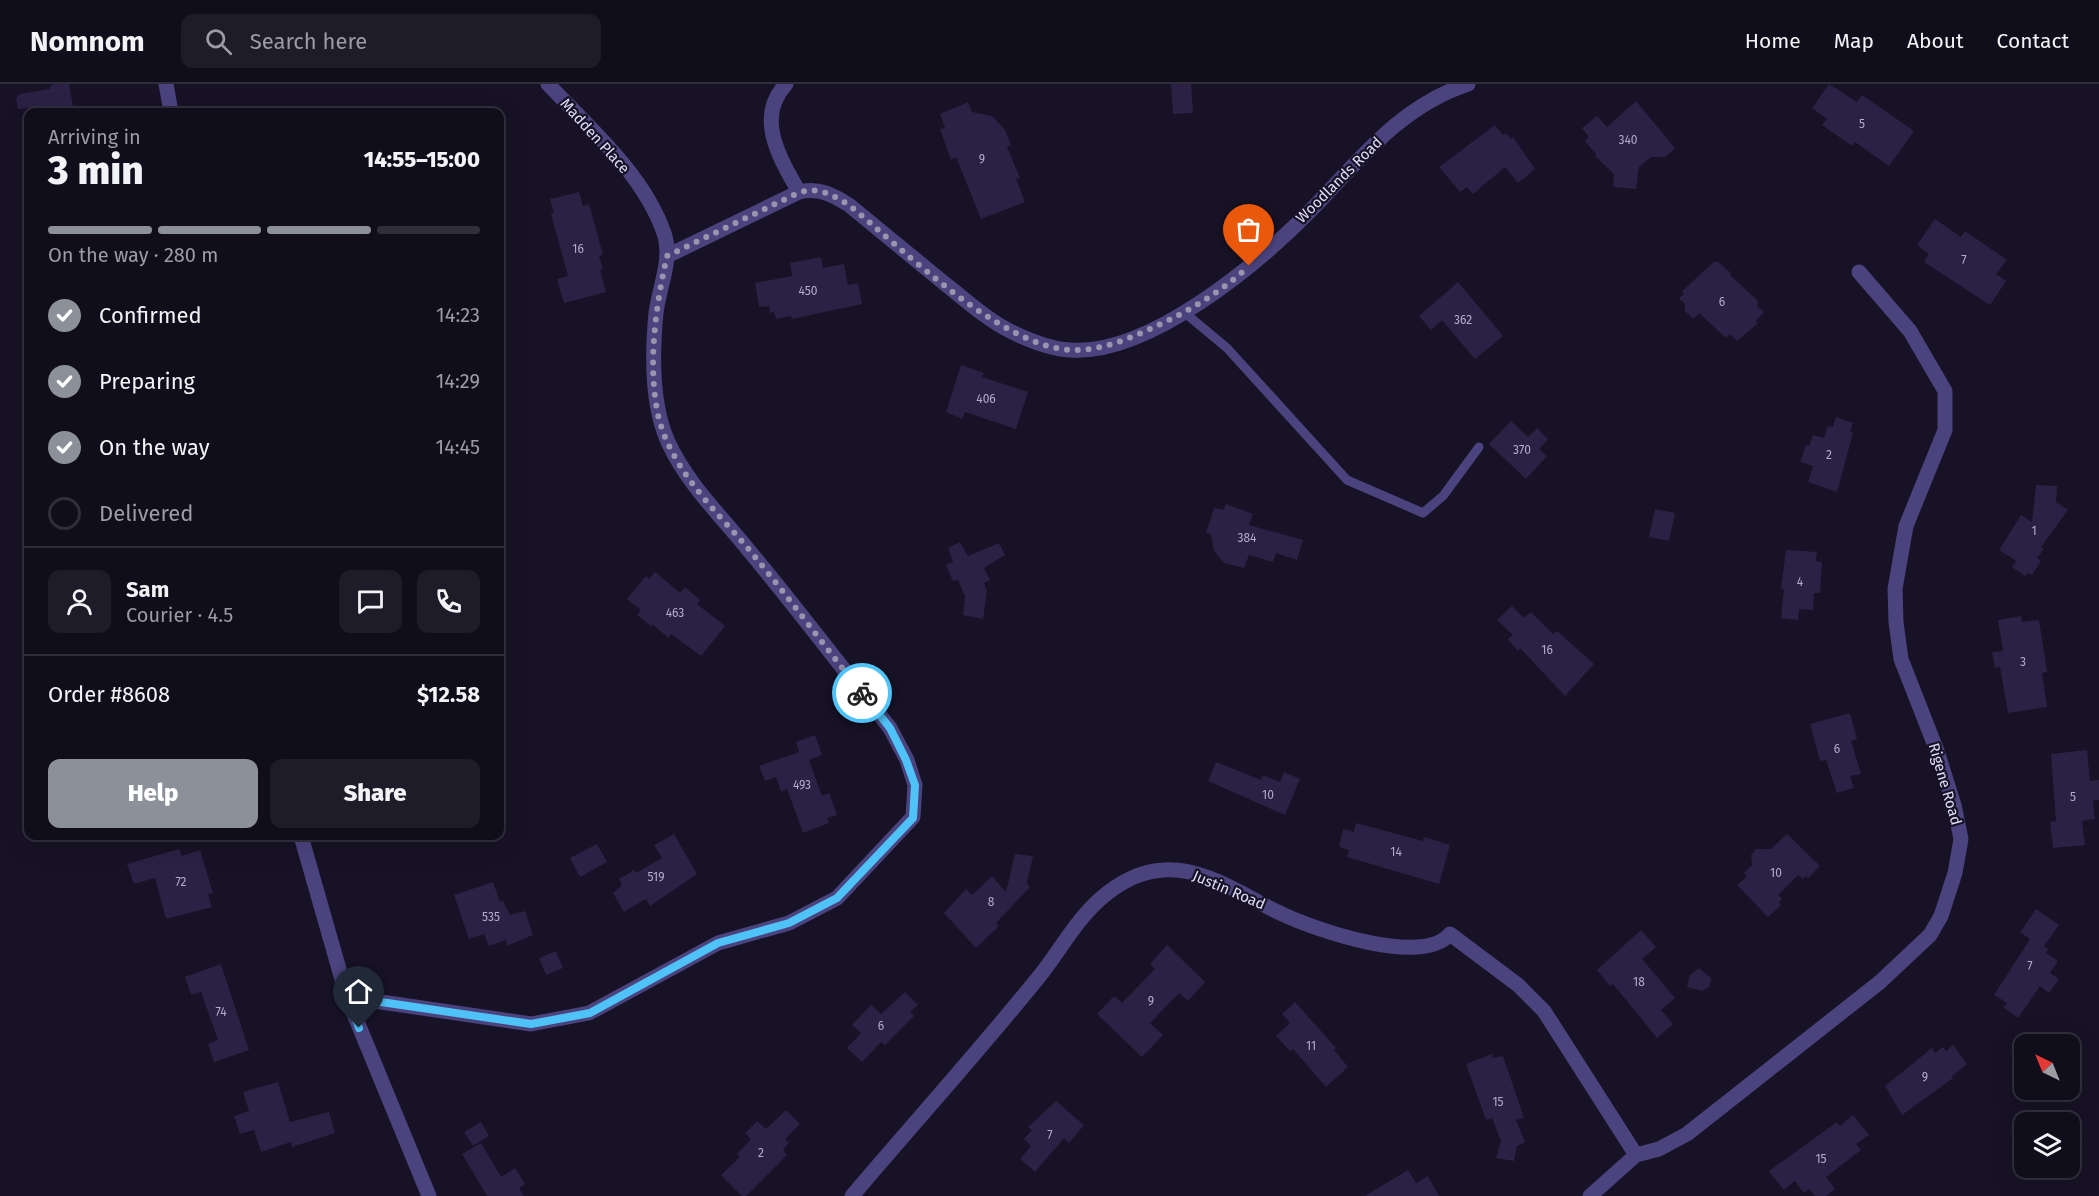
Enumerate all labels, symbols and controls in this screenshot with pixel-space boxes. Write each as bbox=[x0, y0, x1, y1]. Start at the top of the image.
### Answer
search box bbox=[181, 14, 601, 68]
text: Nomnom bbox=[30, 25, 145, 58]
icon: search bbox=[202, 25, 235, 58]
text: Search here bbox=[250, 28, 367, 55]
text: Home bbox=[1745, 28, 1801, 54]
text: Map bbox=[1834, 28, 1874, 54]
text: About bbox=[1907, 28, 1964, 54]
text: Contact bbox=[1997, 28, 2069, 54]
street label: Madden Place bbox=[557, 95, 633, 177]
house number: 5 bbox=[1859, 117, 1865, 131]
text: Arriving in bbox=[48, 125, 141, 149]
street label: Woodlands Road bbox=[1292, 133, 1386, 227]
house number: 340 bbox=[1618, 133, 1638, 147]
text: 14:55–15:00 bbox=[364, 146, 480, 173]
text: 3 min bbox=[48, 148, 144, 194]
house number: 9 bbox=[979, 152, 985, 166]
pin bbox=[1223, 204, 1274, 266]
icon: bag bbox=[1232, 213, 1265, 246]
house number: 16 bbox=[572, 242, 584, 256]
text: On the way · 280 m bbox=[48, 243, 218, 267]
house number: 7 bbox=[1961, 253, 1967, 267]
house number: 450 bbox=[799, 284, 818, 298]
house number: 6 bbox=[1719, 295, 1725, 309]
icon: check bbox=[48, 299, 81, 332]
text: Confirmed bbox=[99, 302, 202, 329]
text: 14:23 bbox=[436, 303, 480, 327]
house number: 362 bbox=[1454, 313, 1472, 327]
icon: check bbox=[48, 365, 81, 398]
text: Preparing bbox=[99, 368, 195, 395]
text: 14:29 bbox=[436, 369, 480, 393]
house number: 406 bbox=[976, 392, 996, 406]
icon: check bbox=[48, 431, 81, 464]
text: On the way bbox=[99, 434, 210, 461]
text: 14:45 bbox=[436, 435, 480, 459]
house number: 370 bbox=[1513, 443, 1531, 457]
house number: 2 bbox=[1826, 448, 1832, 462]
text: Delivered bbox=[99, 500, 194, 527]
house number: 1 bbox=[2031, 524, 2037, 538]
house number: 384 bbox=[1238, 531, 1257, 545]
button: person bbox=[48, 570, 111, 633]
button: chat bbox=[339, 570, 402, 633]
button: phone bbox=[417, 570, 480, 633]
house number: 4 bbox=[1797, 575, 1804, 589]
text: Sam bbox=[126, 576, 169, 603]
text: Courier · 4.5 bbox=[126, 603, 233, 627]
house number: 463 bbox=[666, 606, 684, 620]
house number: 16 bbox=[1541, 643, 1553, 657]
house number: 3 bbox=[2020, 655, 2026, 669]
courier bbox=[832, 663, 892, 723]
icon: bike bbox=[846, 677, 879, 710]
text: Order #8608 bbox=[48, 681, 170, 708]
text: $12.58 bbox=[417, 681, 480, 708]
street label: Rigene Road bbox=[1925, 741, 1965, 827]
house number: 6 bbox=[1834, 742, 1840, 756]
button: Help bbox=[48, 759, 258, 828]
button: Share bbox=[270, 759, 480, 828]
house number: 493 bbox=[793, 778, 811, 792]
house number: 10 bbox=[1262, 788, 1274, 802]
house number: 5 bbox=[2070, 790, 2076, 804]
house number: 14 bbox=[1390, 845, 1402, 859]
house number: 10 bbox=[1770, 866, 1782, 880]
street label: Justin Road bbox=[1190, 867, 1268, 913]
house number: 519 bbox=[648, 870, 664, 884]
house number: 72 bbox=[175, 875, 187, 889]
house number: 8 bbox=[988, 895, 995, 909]
house number: 535 bbox=[482, 910, 500, 924]
house number: 7 bbox=[2027, 959, 2033, 973]
pin bbox=[333, 966, 384, 1028]
icon: home bbox=[342, 975, 375, 1008]
house number: 18 bbox=[1633, 975, 1645, 989]
house number: 9 bbox=[1148, 994, 1154, 1008]
house number: 74 bbox=[215, 1005, 227, 1019]
house number: 6 bbox=[878, 1019, 884, 1033]
north arrow bbox=[2014, 1034, 2080, 1100]
map controls bbox=[2014, 1034, 2080, 1178]
house number: 11 bbox=[1306, 1039, 1316, 1053]
house number: 9 bbox=[1922, 1070, 1928, 1084]
house number: 15 bbox=[1492, 1095, 1504, 1109]
button: layers bbox=[2014, 1112, 2080, 1178]
house number: 7 bbox=[1047, 1128, 1053, 1142]
house number: 2 bbox=[758, 1146, 764, 1160]
house number: 15 bbox=[1815, 1152, 1827, 1166]

